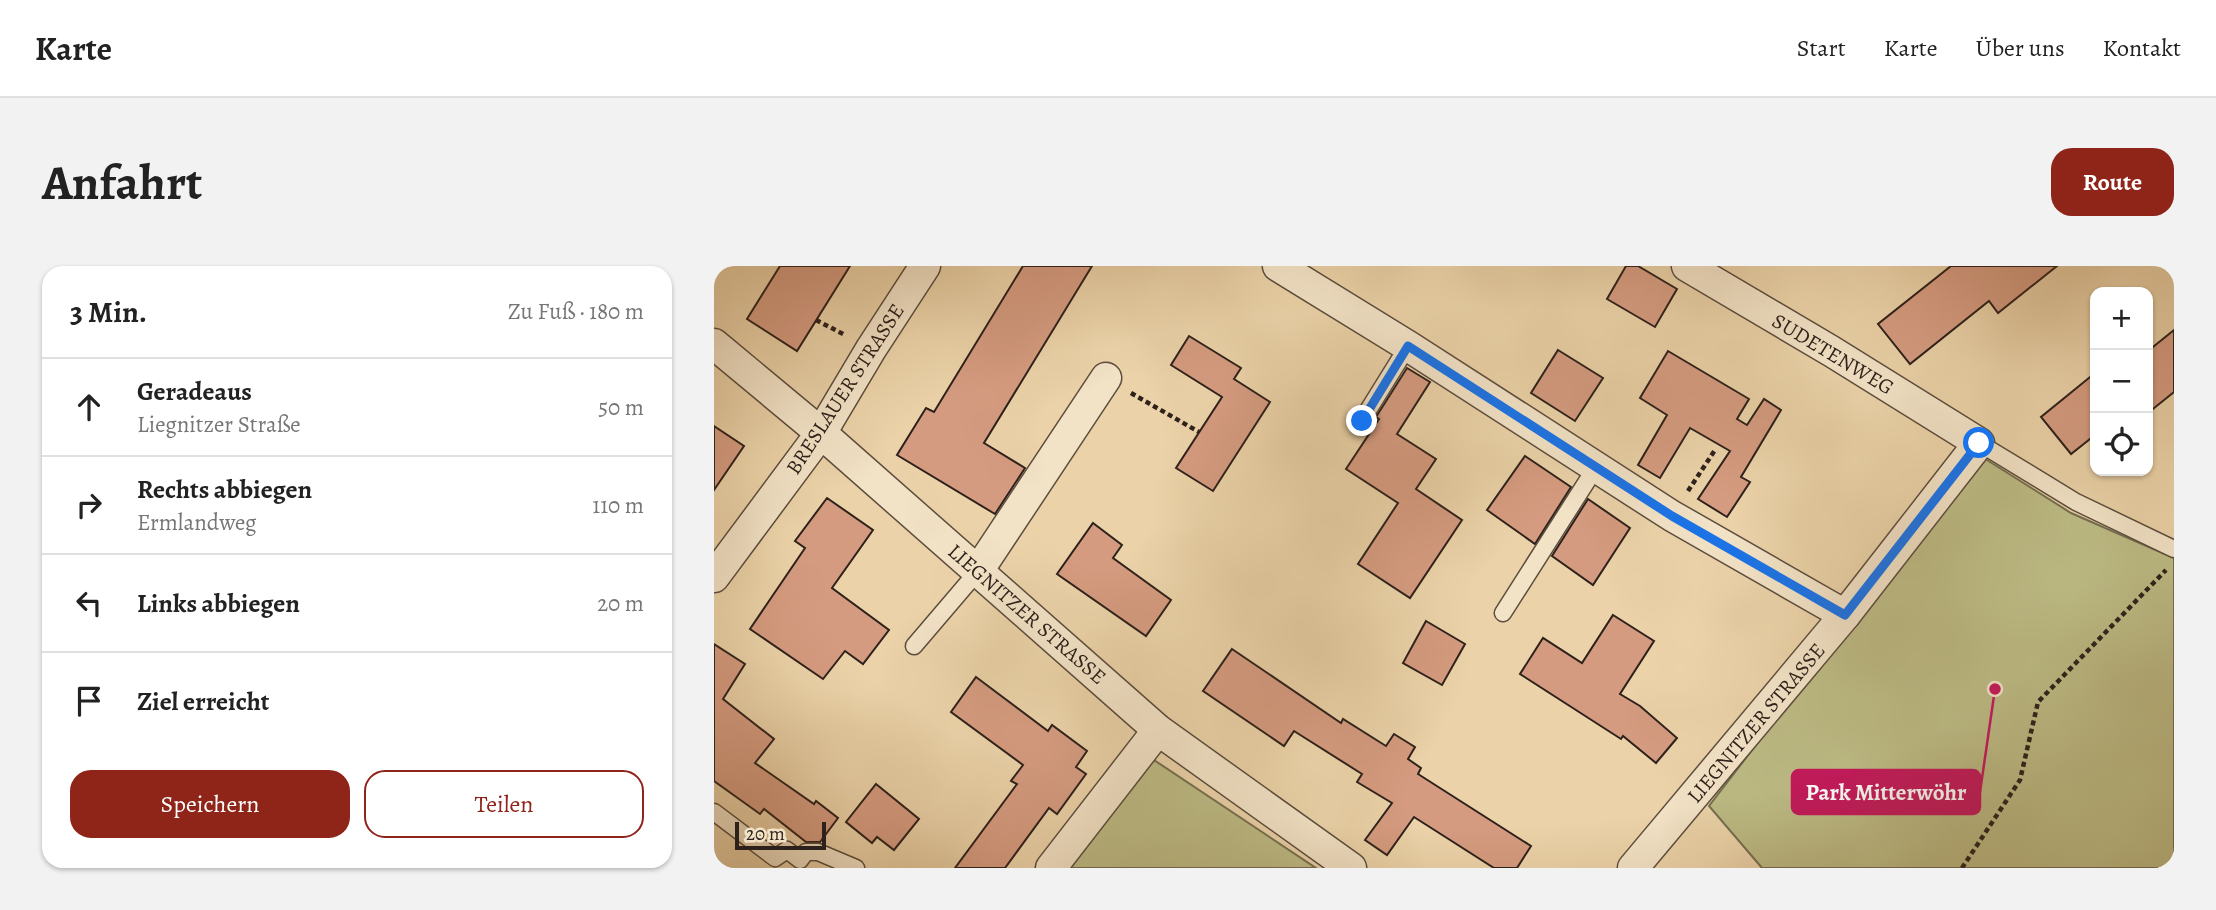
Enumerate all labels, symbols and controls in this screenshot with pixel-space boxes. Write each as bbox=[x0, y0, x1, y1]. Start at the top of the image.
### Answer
text: Karte bbox=[35, 26, 112, 71]
text: Start bbox=[1797, 32, 1846, 64]
text: Karte bbox=[1884, 32, 1938, 64]
text: Über uns bbox=[1976, 32, 2065, 64]
text: Kontakt bbox=[2103, 32, 2181, 64]
button: Route bbox=[2051, 148, 2174, 216]
text: Anfahrt bbox=[42, 149, 202, 216]
map controls bbox=[2090, 287, 2153, 476]
button: + bbox=[2090, 287, 2153, 350]
text: 3 Min. bbox=[70, 292, 147, 332]
text: Zu Fuß · 180 m bbox=[508, 296, 644, 327]
street label: BRESLAUER STRASSE bbox=[779, 298, 911, 480]
street label: SUDETENWEG bbox=[1767, 307, 1899, 401]
button: − bbox=[2090, 350, 2153, 413]
text: Geradeaus bbox=[137, 374, 252, 409]
icon: ahead bbox=[70, 388, 108, 426]
text: 50 m bbox=[598, 392, 644, 423]
route end bbox=[1346, 405, 1377, 436]
text: Liegnitzer Straße bbox=[137, 409, 301, 440]
button: locate bbox=[2090, 413, 2153, 476]
route start bbox=[1963, 427, 1994, 458]
text: Rechts abbiegen bbox=[137, 472, 312, 507]
icon: right bbox=[70, 486, 108, 524]
text: 110 m bbox=[592, 490, 644, 521]
text: Ermlandweg bbox=[137, 507, 257, 538]
street label: LIEGNITZER STRASSE bbox=[942, 537, 1112, 691]
icon: left bbox=[70, 584, 108, 622]
text: Links abbiegen bbox=[137, 586, 300, 621]
text: 20 m bbox=[597, 588, 644, 619]
street label: LIEGNITZER STRASSE bbox=[1681, 637, 1831, 809]
icon: arrive bbox=[70, 682, 108, 720]
text: Ziel erreicht bbox=[137, 684, 270, 719]
button: Speichern bbox=[70, 770, 350, 838]
button: Teilen bbox=[364, 770, 644, 838]
callout: Park Mitterwöhr bbox=[1792, 770, 1980, 814]
text: Park Mitterwöhr bbox=[1806, 777, 1967, 808]
scale bar bbox=[735, 819, 826, 851]
text: 20 m bbox=[746, 821, 785, 847]

